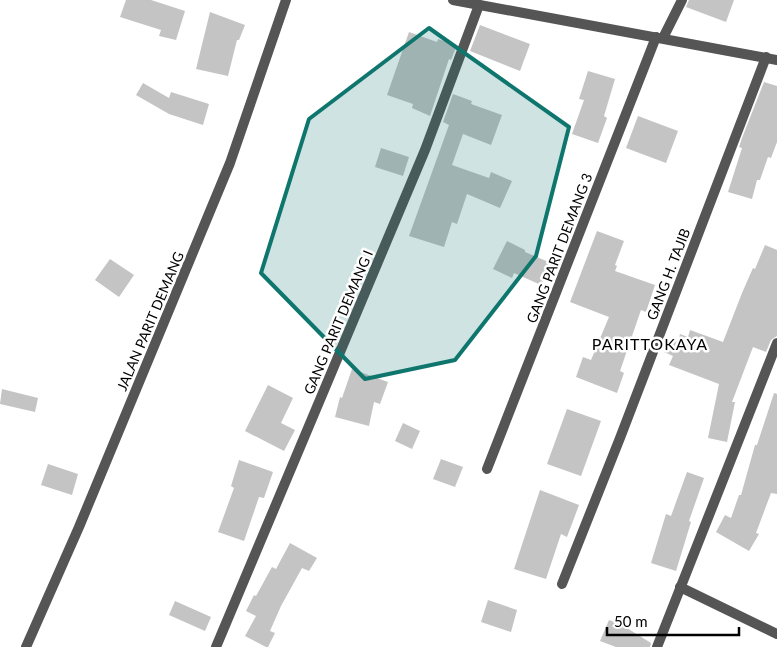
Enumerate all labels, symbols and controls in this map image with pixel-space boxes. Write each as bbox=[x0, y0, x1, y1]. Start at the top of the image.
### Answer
street label: GANG PARIT DEMANG 3 bbox=[523, 171, 595, 325]
street label: GANG H. TAJIB bbox=[643, 226, 693, 322]
street label: GANG PARIT DEMANG I bbox=[300, 247, 376, 397]
street label: JALAN PARIT DEMANG bbox=[113, 249, 187, 393]
district label: PARITTOKAYA bbox=[592, 334, 708, 353]
scale bar bbox=[607, 604, 740, 636]
text: 50 m bbox=[614, 612, 648, 630]

